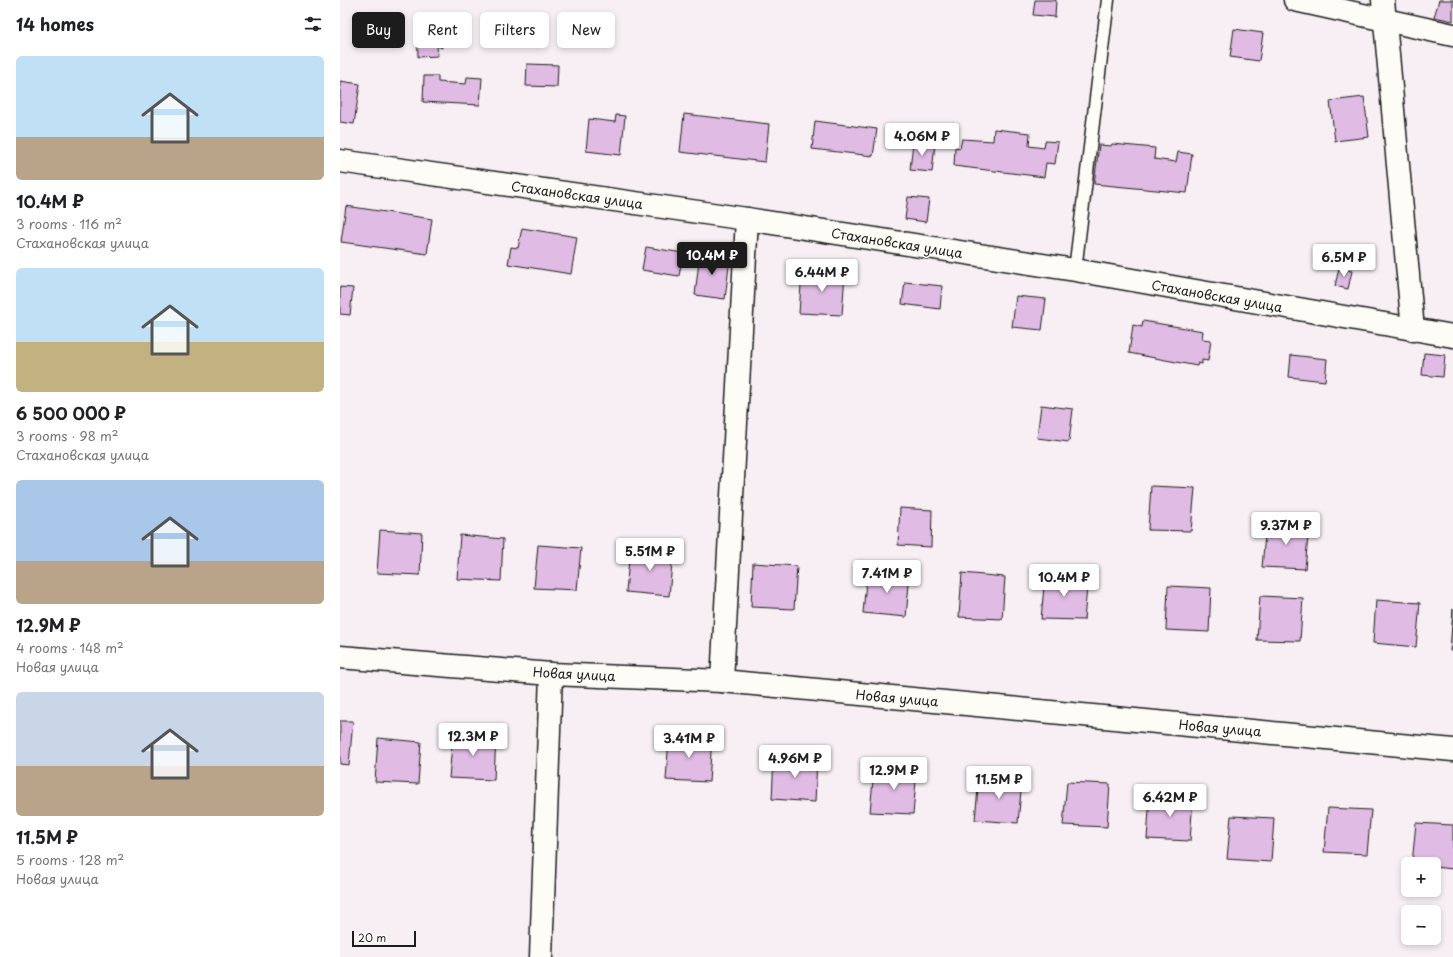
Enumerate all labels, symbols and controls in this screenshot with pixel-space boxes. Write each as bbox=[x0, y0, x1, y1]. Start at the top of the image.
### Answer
text: 14 homes bbox=[16, 11, 94, 37]
chip: Buy bbox=[352, 12, 405, 48]
chip: Rent bbox=[413, 12, 472, 48]
chip: Filters bbox=[480, 12, 549, 48]
chip: New bbox=[557, 12, 615, 48]
icon: filters bbox=[302, 13, 324, 35]
icon: home bbox=[134, 82, 206, 154]
pin: 4.06M ₽ bbox=[885, 123, 959, 157]
text: 4.06M ₽ bbox=[894, 126, 950, 145]
street label: Стахановская улица bbox=[510, 176, 645, 213]
text: 10.4M ₽ bbox=[16, 188, 84, 214]
text: 3 rooms · 116 m² bbox=[16, 214, 122, 233]
street label: Стахановская улица bbox=[830, 223, 965, 262]
text: Стахановская улица bbox=[16, 233, 149, 252]
pin: 10.4M ₽ bbox=[675, 242, 749, 276]
pin: 6.5M ₽ bbox=[1311, 244, 1377, 278]
text: 10.4M ₽ bbox=[686, 245, 738, 264]
text: 6.5M ₽ bbox=[1322, 247, 1366, 266]
pin: 6.44M ₽ bbox=[785, 259, 859, 293]
text: 6.44M ₽ bbox=[795, 262, 849, 281]
street label: Стахановская улица bbox=[1150, 275, 1285, 317]
icon: home bbox=[134, 294, 206, 366]
text: 6 500 000 ₽ bbox=[16, 400, 126, 426]
text: 3 rooms · 98 m² bbox=[16, 426, 118, 445]
text: Стахановская улица bbox=[16, 445, 149, 464]
icon: home bbox=[134, 506, 206, 578]
pin: 9.37M ₽ bbox=[1249, 512, 1323, 546]
text: 9.37M ₽ bbox=[1260, 515, 1312, 534]
pin: 5.51M ₽ bbox=[613, 538, 687, 572]
text: 5.51M ₽ bbox=[625, 541, 675, 560]
pin: 7.41M ₽ bbox=[850, 560, 924, 594]
text: 7.41M ₽ bbox=[862, 563, 912, 582]
pin: 10.4M ₽ bbox=[1027, 564, 1101, 598]
text: 10.4M ₽ bbox=[1038, 567, 1090, 586]
text: 12.9M ₽ bbox=[16, 612, 81, 638]
text: 4 rooms · 148 m² bbox=[16, 638, 124, 657]
text: Новая улица bbox=[16, 657, 99, 676]
street label: Новая улица bbox=[532, 662, 617, 685]
street label: Новая улица bbox=[855, 684, 940, 711]
street label: Новая улица bbox=[1178, 714, 1263, 741]
icon: home bbox=[134, 718, 206, 790]
pin: 12.3M ₽ bbox=[436, 723, 510, 757]
pin: 3.41M ₽ bbox=[652, 725, 726, 759]
text: 12.3M ₽ bbox=[447, 726, 499, 745]
text: 3.41M ₽ bbox=[663, 728, 715, 747]
pin: 4.96M ₽ bbox=[758, 745, 832, 779]
text: 4.96M ₽ bbox=[768, 748, 822, 767]
pin: 12.9M ₽ bbox=[857, 757, 931, 791]
text: 12.9M ₽ bbox=[869, 760, 919, 779]
pin: 11.5M ₽ bbox=[962, 766, 1036, 800]
text: 11.5M ₽ bbox=[975, 769, 1023, 788]
pin: 6.42M ₽ bbox=[1133, 784, 1207, 818]
text: 6.42M ₽ bbox=[1143, 787, 1197, 806]
text: 11.5M ₽ bbox=[16, 824, 78, 850]
text: 5 rooms · 128 m² bbox=[16, 850, 124, 869]
map controls bbox=[1401, 857, 1441, 945]
button: + bbox=[1401, 857, 1441, 897]
text: Новая улица bbox=[16, 869, 99, 888]
button: − bbox=[1401, 905, 1441, 945]
scale bar bbox=[352, 929, 416, 948]
text: 20 m bbox=[358, 929, 386, 946]

